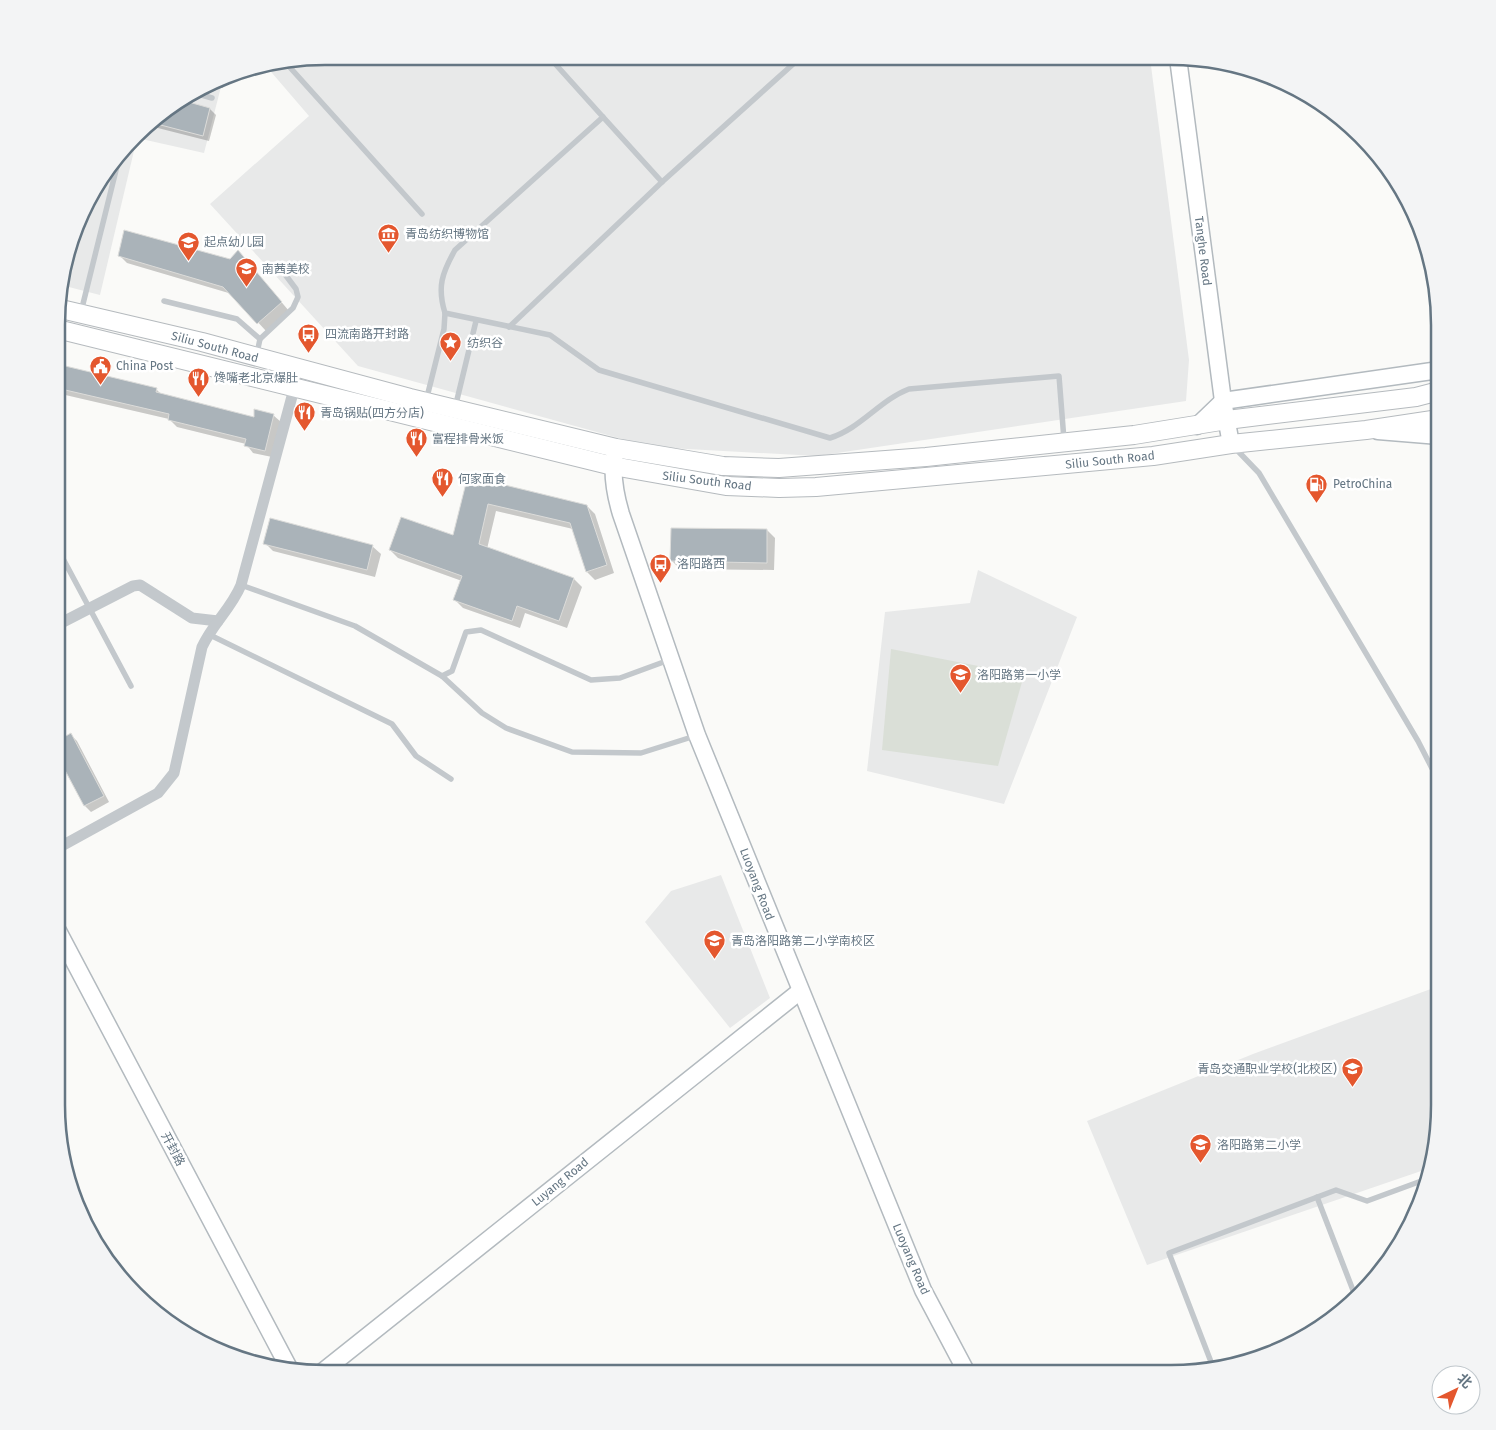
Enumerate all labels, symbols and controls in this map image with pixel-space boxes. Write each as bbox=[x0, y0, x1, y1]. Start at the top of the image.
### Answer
street label: Tanghe Road bbox=[1192, 215, 1214, 287]
museum icon: 青岛纺织博物馆 bbox=[377, 222, 401, 253]
place label: 青岛纺织博物馆 bbox=[405, 227, 489, 241]
school or university icon: 起点幼儿园 bbox=[176, 230, 200, 261]
place label: 起点幼儿园 bbox=[204, 235, 264, 249]
school or university icon: 南茜美校 bbox=[234, 257, 258, 288]
place label: 南茜美校 bbox=[262, 262, 310, 276]
bus stop icon: 四流南路开封路 bbox=[297, 322, 321, 353]
place label: 四流南路开封路 bbox=[325, 327, 409, 341]
street label: Siliu South Road bbox=[170, 329, 260, 365]
place icon: 纺织谷 bbox=[439, 331, 463, 362]
place label: 纺织谷 bbox=[467, 336, 503, 350]
public building icon: China Post bbox=[88, 354, 112, 385]
place label: China Post bbox=[116, 359, 174, 373]
restaurant icon: 馋嘴老北京爆肚 bbox=[186, 366, 210, 397]
place label: 馋嘴老北京爆肚 bbox=[214, 371, 298, 385]
restaurant icon: 青岛锅贴(四方分店) bbox=[292, 401, 316, 432]
place label: 青岛锅贴(四方分店) bbox=[320, 406, 424, 420]
restaurant icon: 富程排骨米饭 bbox=[404, 427, 428, 458]
place label: 富程排骨米饭 bbox=[432, 432, 504, 446]
street label: Siliu South Road bbox=[1065, 448, 1155, 472]
restaurant icon: 何家面食 bbox=[430, 467, 454, 498]
street label: Siliu South Road bbox=[662, 469, 752, 493]
place label: 何家面食 bbox=[458, 472, 506, 486]
fuel station icon: PetroChina bbox=[1305, 472, 1329, 503]
place label: PetroChina bbox=[1333, 477, 1392, 491]
bus stop icon: 洛阳路西 bbox=[649, 552, 673, 583]
place label: 洛阳路西 bbox=[677, 557, 725, 571]
school or university icon: 洛阳路第一小学 bbox=[949, 663, 973, 694]
place label: 洛阳路第一小学 bbox=[977, 668, 1061, 682]
street label: Luoyang Road bbox=[737, 846, 777, 922]
school or university icon: 青岛洛阳路第二小学南校区 bbox=[703, 929, 727, 960]
place label: 青岛洛阳路第二小学南校区 bbox=[731, 934, 875, 948]
school or university icon: 青岛交通职业学校(北校区) bbox=[1341, 1057, 1365, 1088]
place label: 青岛交通职业学校(北校区) bbox=[1197, 1062, 1337, 1076]
street label: 开封路 bbox=[158, 1130, 188, 1168]
school or university icon: 洛阳路第二小学 bbox=[1189, 1133, 1213, 1164]
place label: 洛阳路第二小学 bbox=[1217, 1138, 1301, 1152]
street label: Luyang Road bbox=[529, 1155, 591, 1209]
street label: Luoyang Road bbox=[890, 1221, 932, 1297]
north arrow bbox=[1431, 1365, 1481, 1415]
text: 北 bbox=[1454, 1370, 1475, 1392]

